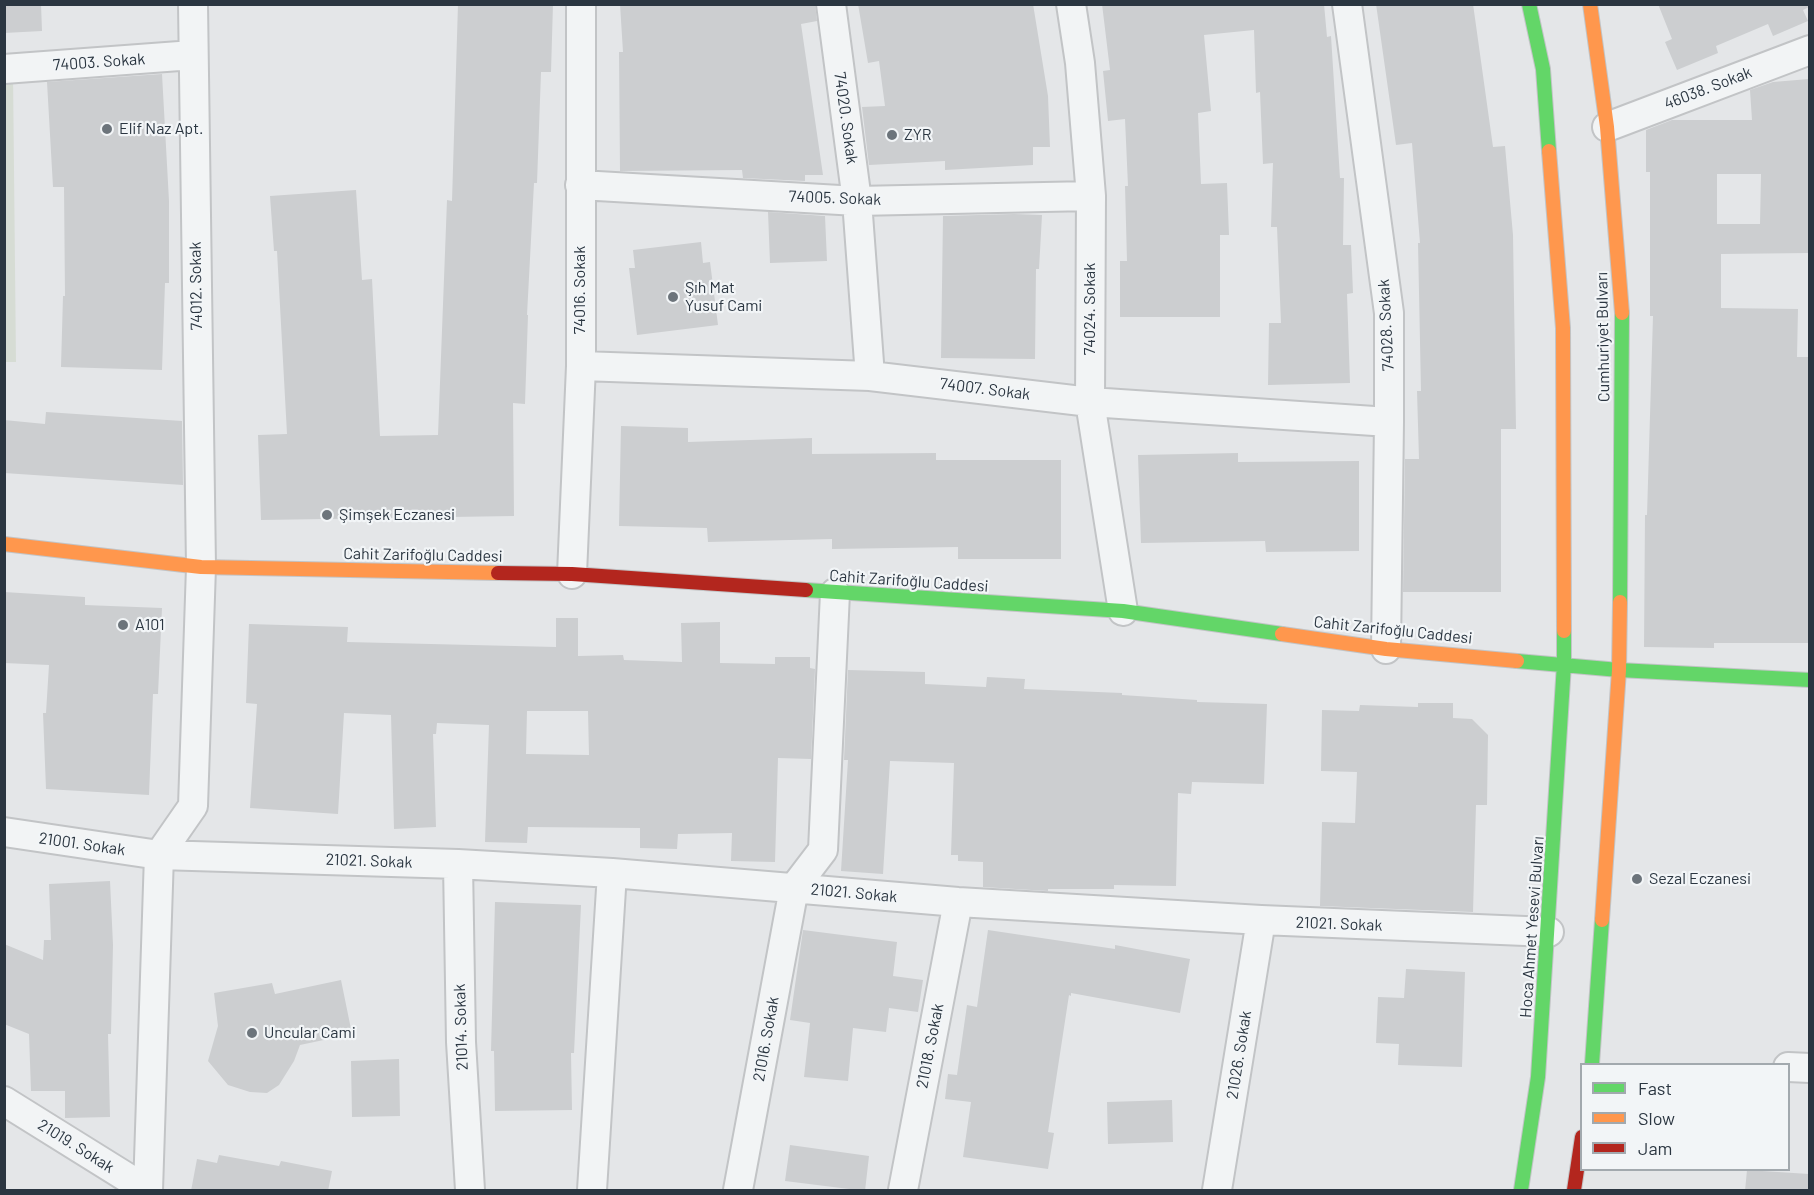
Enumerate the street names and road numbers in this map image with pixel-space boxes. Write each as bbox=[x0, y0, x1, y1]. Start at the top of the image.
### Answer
street label: 74003. Sokak bbox=[52, 49, 146, 75]
street label: 46038. Sokak bbox=[1661, 62, 1755, 114]
street label: 74020. Sokak bbox=[830, 71, 862, 165]
street label: 74005. Sokak bbox=[788, 187, 882, 209]
street label: 74012. Sokak bbox=[186, 241, 206, 331]
street label: 74016. Sokak bbox=[570, 246, 590, 334]
street label: 74024. Sokak bbox=[1080, 263, 1100, 355]
street label: Cumhuriyet Bulvarı bbox=[1592, 272, 1614, 402]
street label: 74028. Sokak bbox=[1374, 279, 1398, 371]
street label: 74007. Sokak bbox=[939, 374, 1031, 404]
street label: Cahit Zarifoğlu Caddesi bbox=[343, 544, 503, 566]
street label: Cahit Zarifoğlu Caddesi bbox=[829, 566, 989, 596]
street label: Cahit Zarifoğlu Caddesi bbox=[1313, 612, 1473, 648]
street label: 21001. Sokak bbox=[38, 828, 126, 860]
street label: Hoca Ahmet Yesevi Bulvarı bbox=[1516, 836, 1548, 1018]
street label: 21021. Sokak bbox=[325, 850, 413, 872]
street label: 21021. Sokak bbox=[810, 880, 898, 906]
street label: 21021. Sokak bbox=[1295, 913, 1383, 935]
street label: 21014. Sokak bbox=[450, 983, 472, 1071]
street label: 21016. Sokak bbox=[749, 995, 783, 1083]
street label: 21018. Sokak bbox=[912, 1002, 948, 1090]
street label: 21026. Sokak bbox=[1223, 1009, 1255, 1101]
street label: 21019. Sokak bbox=[34, 1115, 118, 1177]

